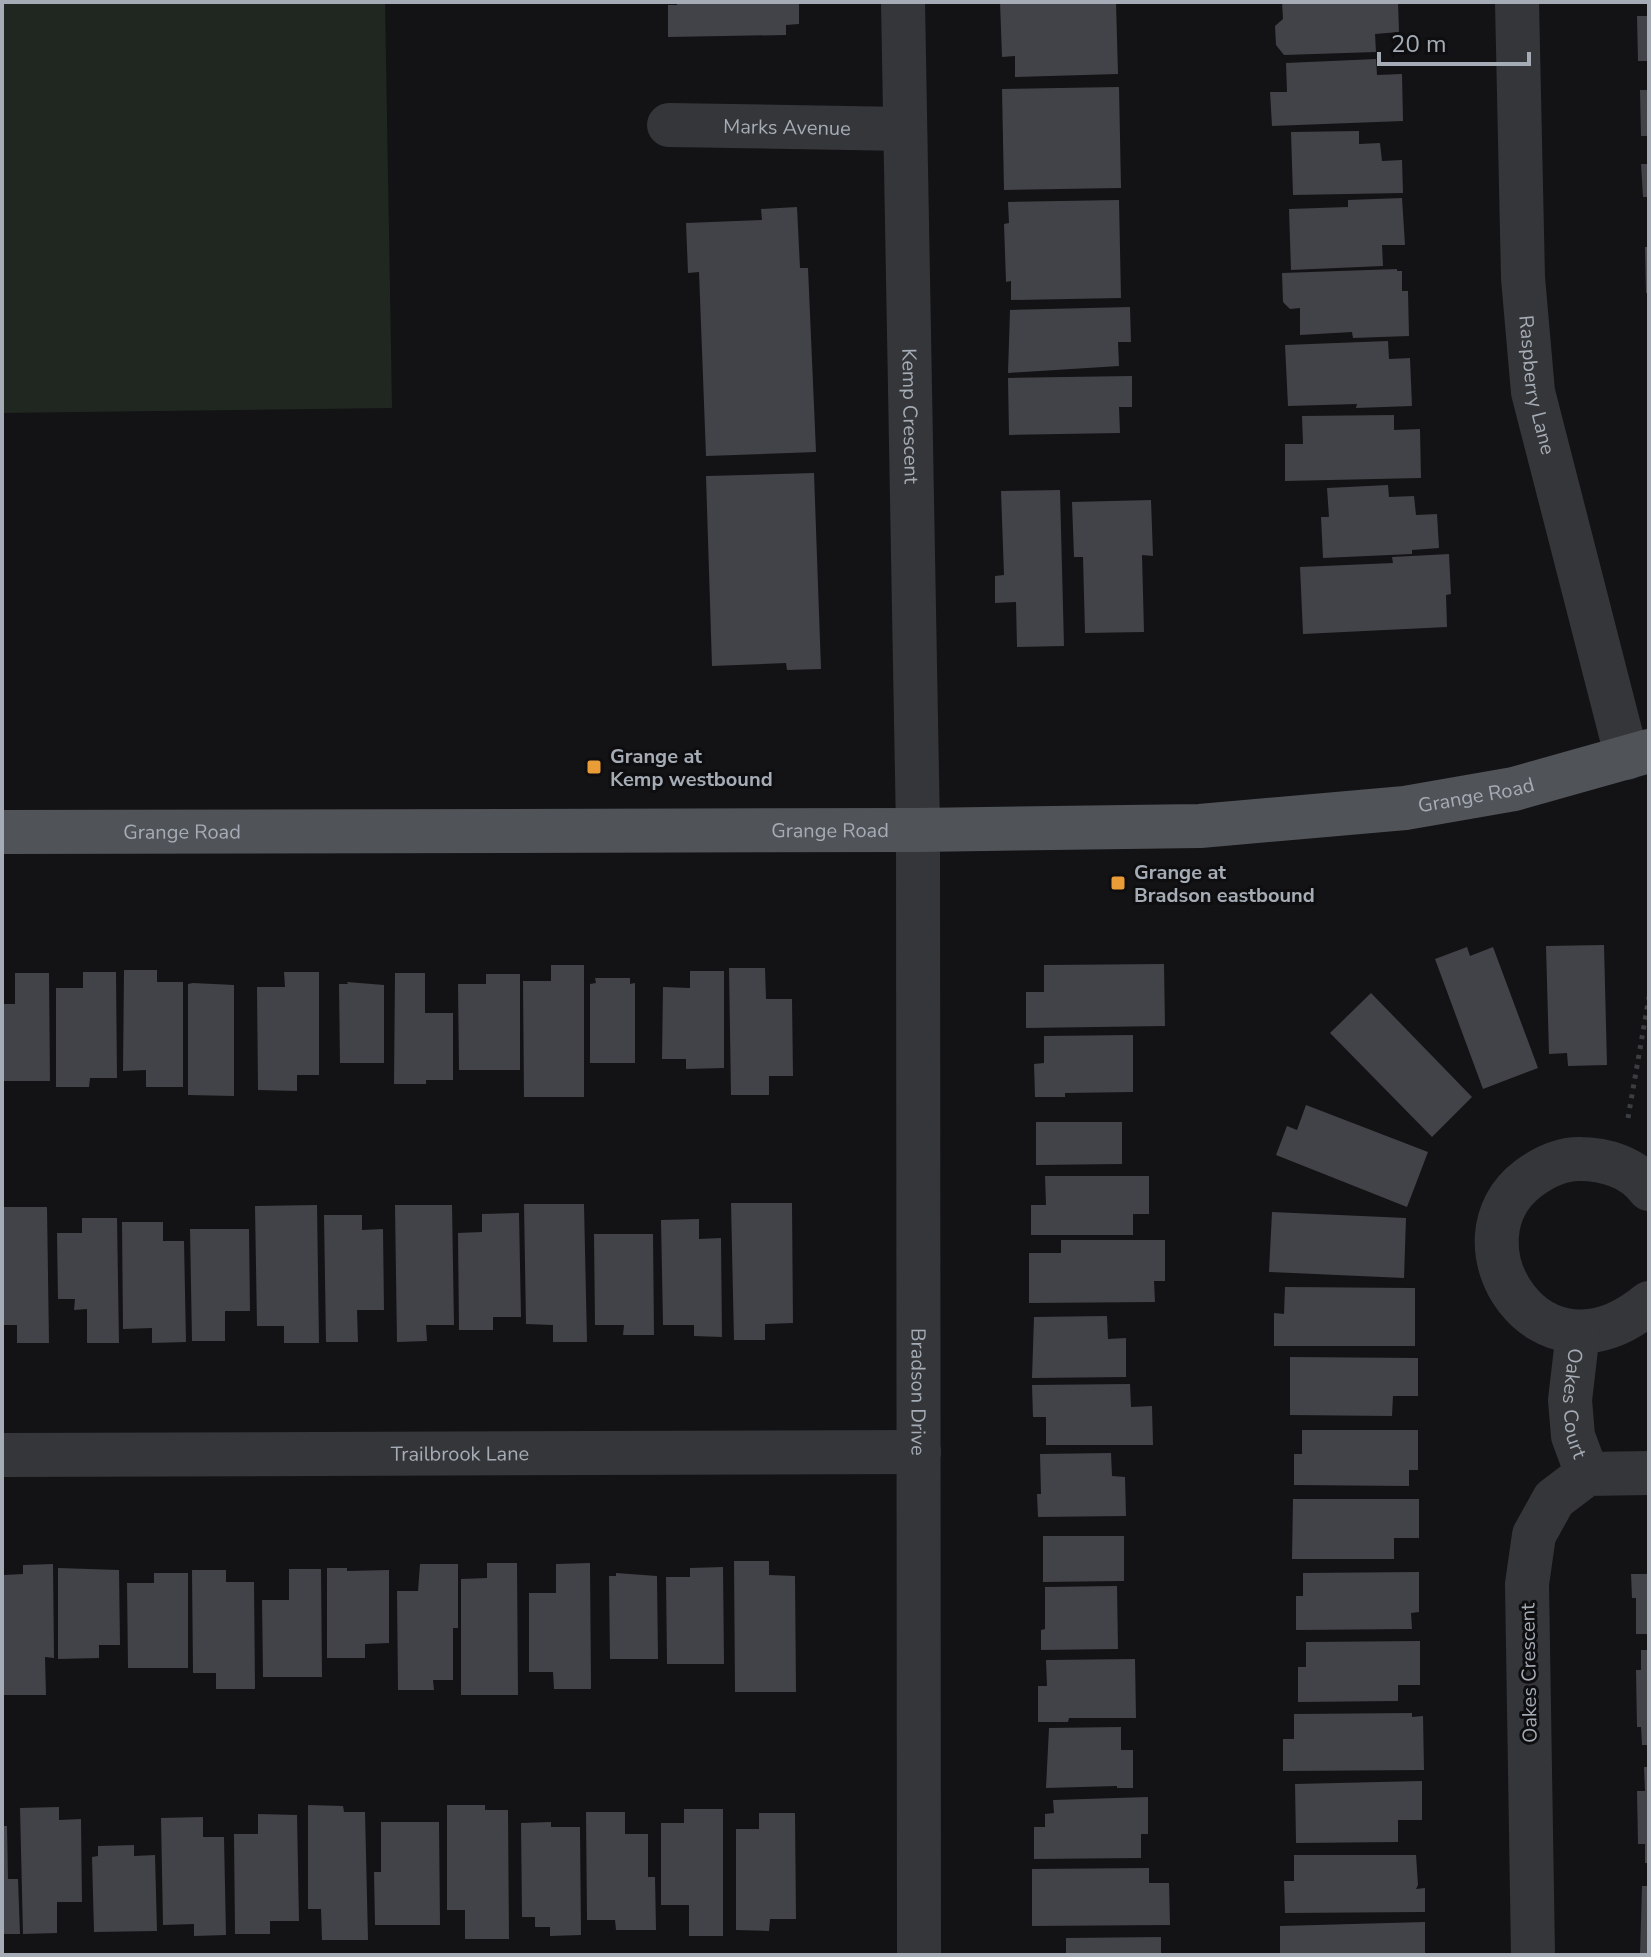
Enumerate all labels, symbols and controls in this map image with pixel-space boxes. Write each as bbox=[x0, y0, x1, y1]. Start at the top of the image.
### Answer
scale bar bbox=[1379, 16, 1529, 66]
text: 20 m bbox=[1391, 28, 1447, 60]
street label: Marks Avenue bbox=[723, 112, 851, 142]
street label: Raspberry Lane bbox=[1513, 314, 1562, 458]
street label: Kemp Crescent bbox=[896, 348, 925, 485]
place label: Grange at Kemp westbound bbox=[610, 743, 773, 793]
marker: Grange at Kemp westbound bbox=[585, 758, 603, 776]
street label: Grange Road bbox=[1416, 770, 1537, 819]
street label: Grange Road bbox=[771, 817, 889, 844]
street label: Grange Road bbox=[123, 818, 241, 845]
place label: Grange at Bradson eastbound bbox=[1134, 859, 1315, 909]
marker: Grange at Bradson eastbound bbox=[1109, 874, 1127, 892]
street label: Bradson Drive bbox=[905, 1328, 932, 1456]
street label: Oakes Court bbox=[1556, 1347, 1594, 1463]
street label: Trailbrook Lane bbox=[391, 1440, 529, 1467]
street label: Oakes Crescent bbox=[1514, 1602, 1544, 1743]

